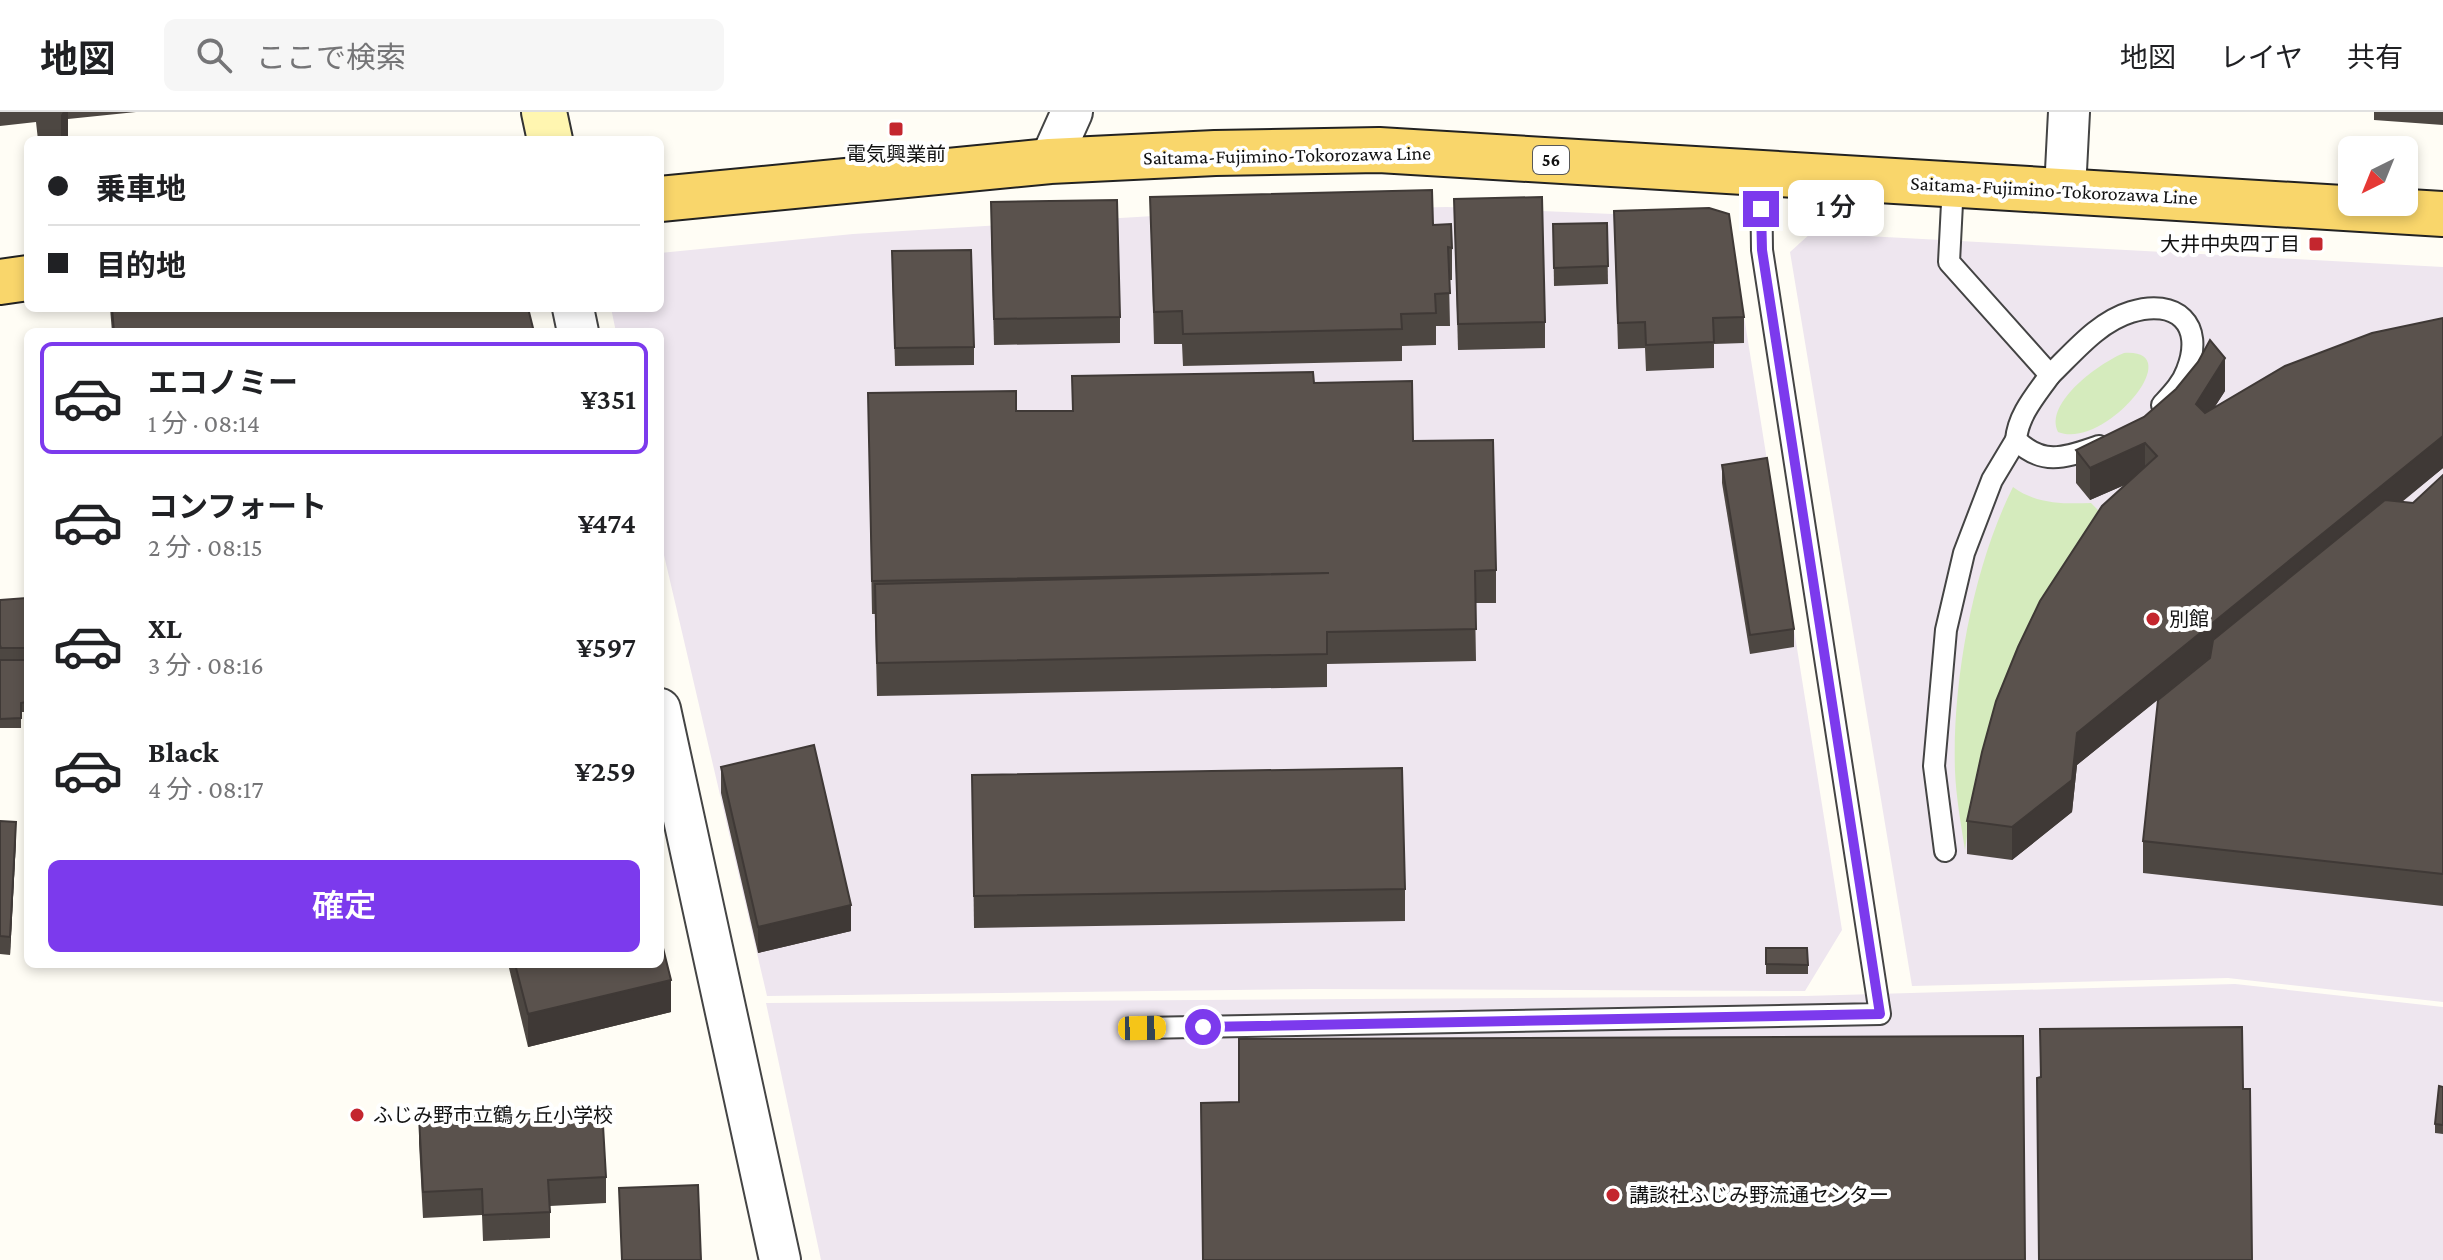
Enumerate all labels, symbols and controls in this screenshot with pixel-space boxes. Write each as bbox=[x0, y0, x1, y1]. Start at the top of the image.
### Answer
search box bbox=[164, 19, 724, 91]
icon: search bbox=[192, 33, 236, 77]
text: 地図 bbox=[40, 38, 116, 80]
text: ここで検索 bbox=[256, 41, 406, 74]
text: 地図 bbox=[2120, 42, 2176, 73]
text: レイヤ bbox=[2220, 42, 2303, 73]
text: 共有 bbox=[2347, 42, 2403, 73]
marker: 電気興業前 bbox=[887, 120, 905, 138]
north arrow bbox=[2338, 136, 2418, 216]
map controls bbox=[2338, 136, 2418, 216]
street label: Saitama-Fujimino-Tokorozawa Line bbox=[1143, 141, 1431, 170]
place label: 電気興業前 bbox=[846, 143, 946, 165]
road number: 56 bbox=[1533, 146, 1569, 174]
street label: Saitama-Fujimino-Tokorozawa Line bbox=[1910, 171, 2198, 210]
text: 乗車地 bbox=[96, 172, 186, 205]
callout: 1 分 bbox=[1789, 181, 1885, 237]
route end bbox=[1743, 191, 1779, 227]
text: 1 分 bbox=[1816, 193, 1856, 222]
place label: 大井中央四丁目 bbox=[2160, 233, 2300, 255]
marker: 大井中央四丁目 bbox=[2307, 235, 2325, 253]
text: 目的地 bbox=[96, 249, 186, 282]
icon: car bbox=[52, 362, 124, 434]
text: エコノミー bbox=[148, 366, 298, 399]
text: ¥351 bbox=[581, 382, 636, 415]
text: 1 分 · 08:14 bbox=[148, 409, 260, 438]
icon: car bbox=[52, 486, 124, 558]
text: コンフォート bbox=[148, 490, 327, 523]
text: ¥474 bbox=[578, 506, 636, 539]
text: 2 分 · 08:15 bbox=[148, 533, 263, 562]
place label: 別館 bbox=[2169, 608, 2209, 630]
icon: car bbox=[52, 610, 124, 682]
marker: 別館 bbox=[2144, 610, 2162, 628]
text: XL bbox=[148, 611, 182, 644]
text: ¥597 bbox=[576, 630, 636, 663]
text: 3 分 · 08:16 bbox=[148, 651, 264, 680]
icon: car bbox=[52, 734, 124, 806]
text: Black bbox=[148, 735, 219, 768]
text: ¥259 bbox=[575, 754, 636, 787]
text: 4 分 · 08:17 bbox=[148, 775, 263, 804]
button: 確定 bbox=[48, 860, 640, 952]
route start bbox=[1185, 1009, 1221, 1045]
car bbox=[1118, 1016, 1166, 1040]
place label: ふじみ野市立鶴ヶ丘小学校 bbox=[373, 1104, 613, 1126]
marker: ふじみ野市立鶴ヶ丘小学校 bbox=[348, 1106, 366, 1124]
place label: 講談社ふじみ野流通センター bbox=[1629, 1184, 1889, 1206]
marker: 講談社ふじみ野流通センター bbox=[1604, 1186, 1622, 1204]

